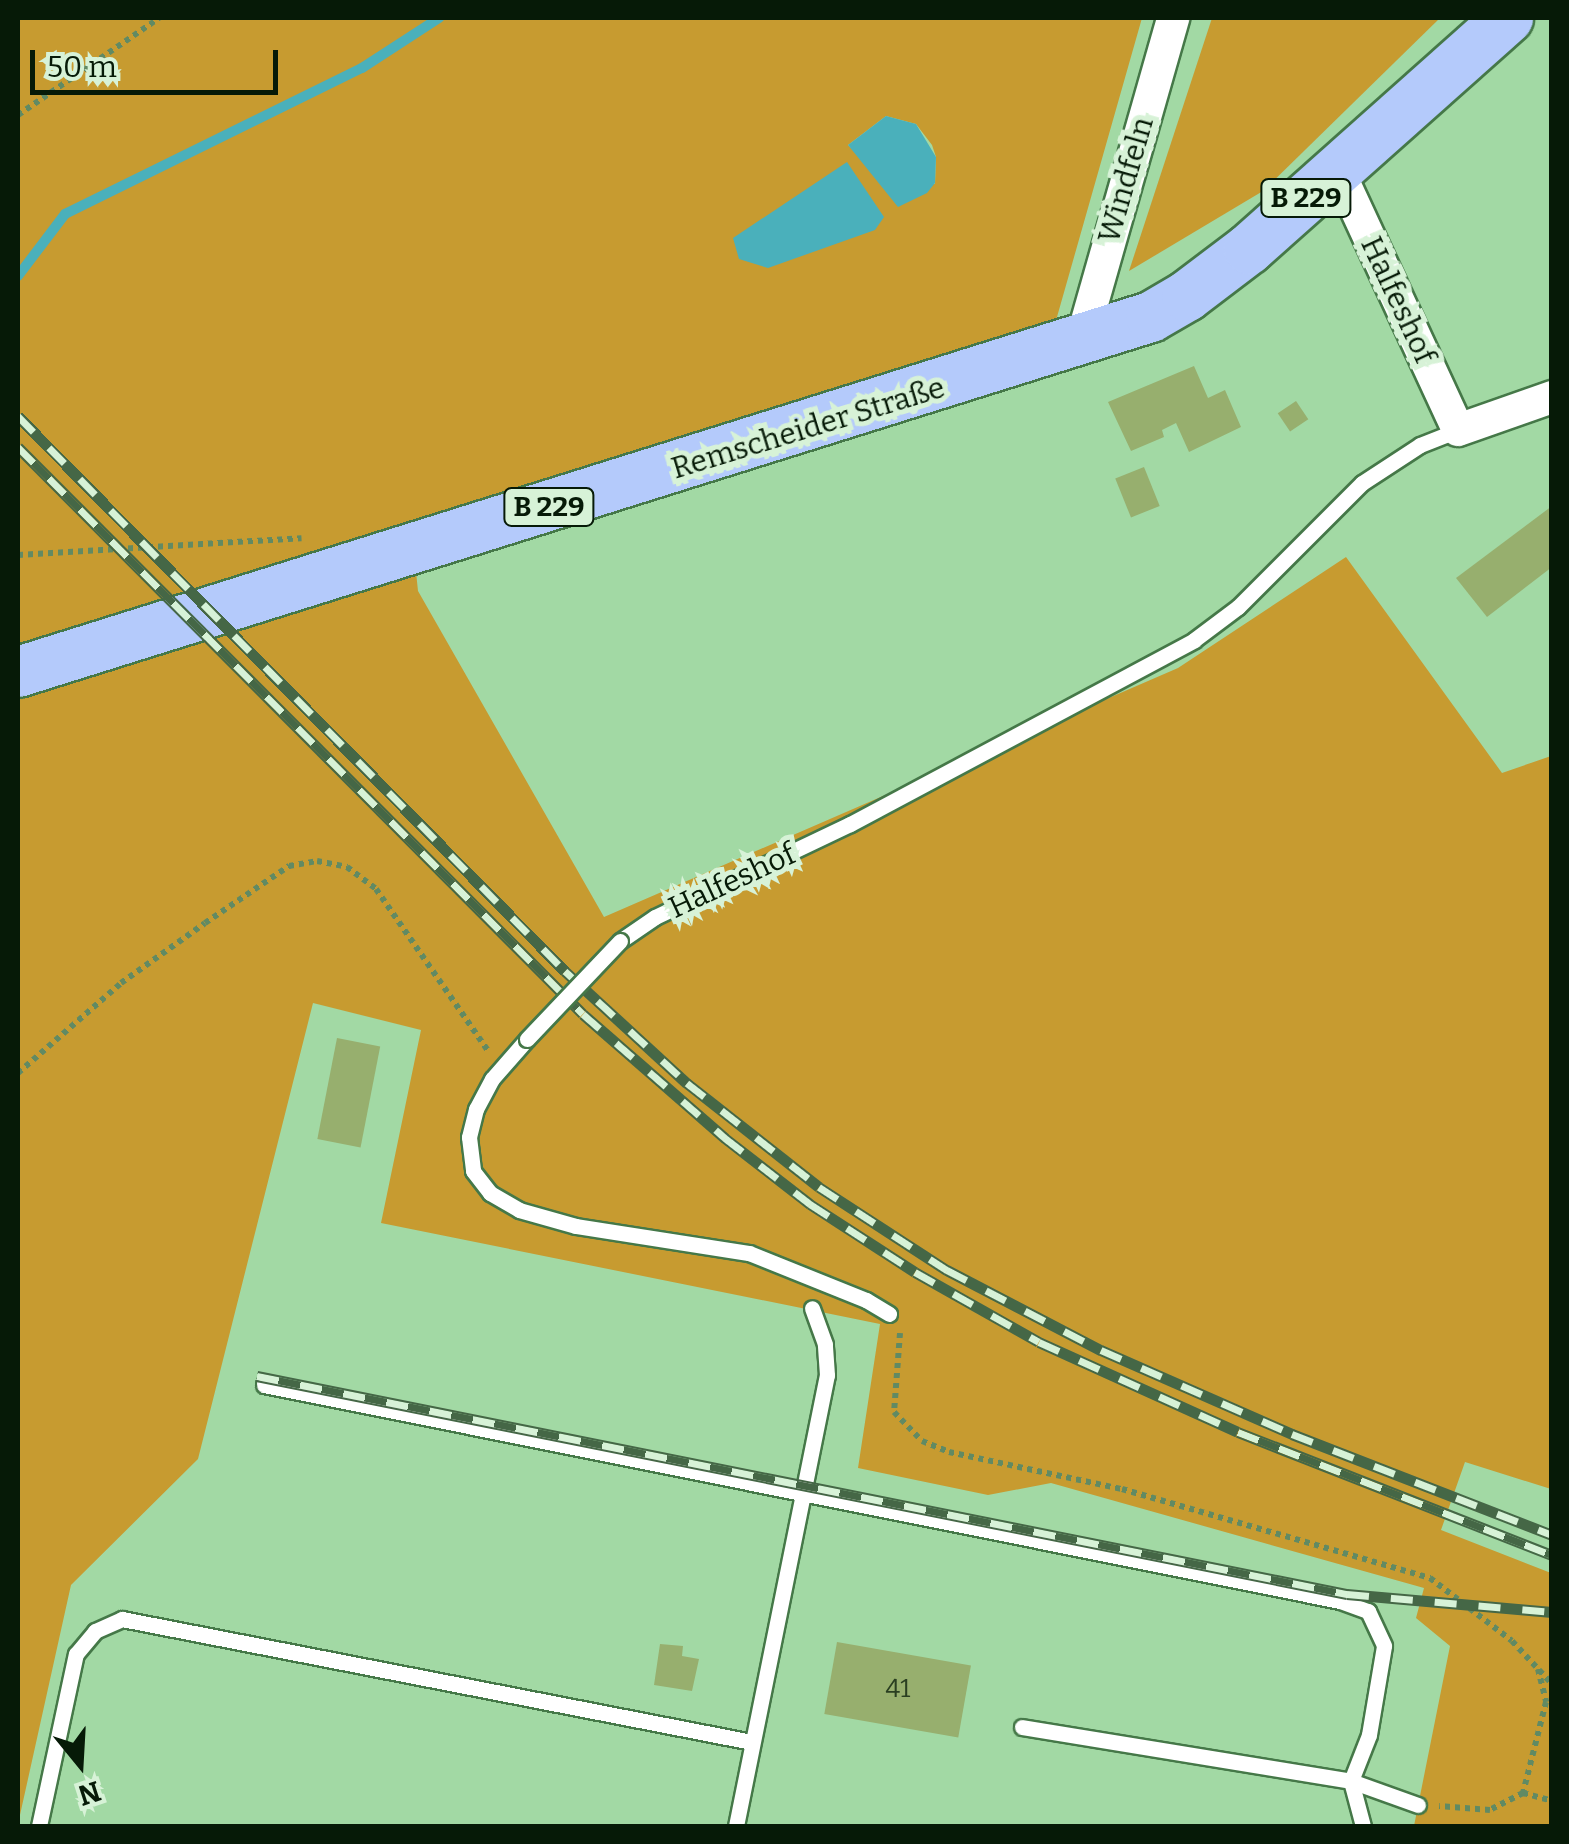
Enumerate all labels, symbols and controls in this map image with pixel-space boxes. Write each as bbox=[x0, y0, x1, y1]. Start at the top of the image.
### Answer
scale bar bbox=[35, 30, 282, 92]
text: 50 m bbox=[47, 49, 117, 85]
street label: Windfeln bbox=[1091, 113, 1161, 247]
road number: B 229 bbox=[1258, 175, 1354, 221]
street label: Halfeshof bbox=[1353, 231, 1443, 369]
street label: Remscheider Straße bbox=[667, 369, 949, 487]
road number: B 229 bbox=[502, 484, 596, 530]
street label: Halfeshof bbox=[663, 836, 801, 926]
house number: 41 bbox=[886, 1674, 910, 1704]
north arrow bbox=[30, 1714, 130, 1814]
text: N bbox=[74, 1774, 105, 1812]

